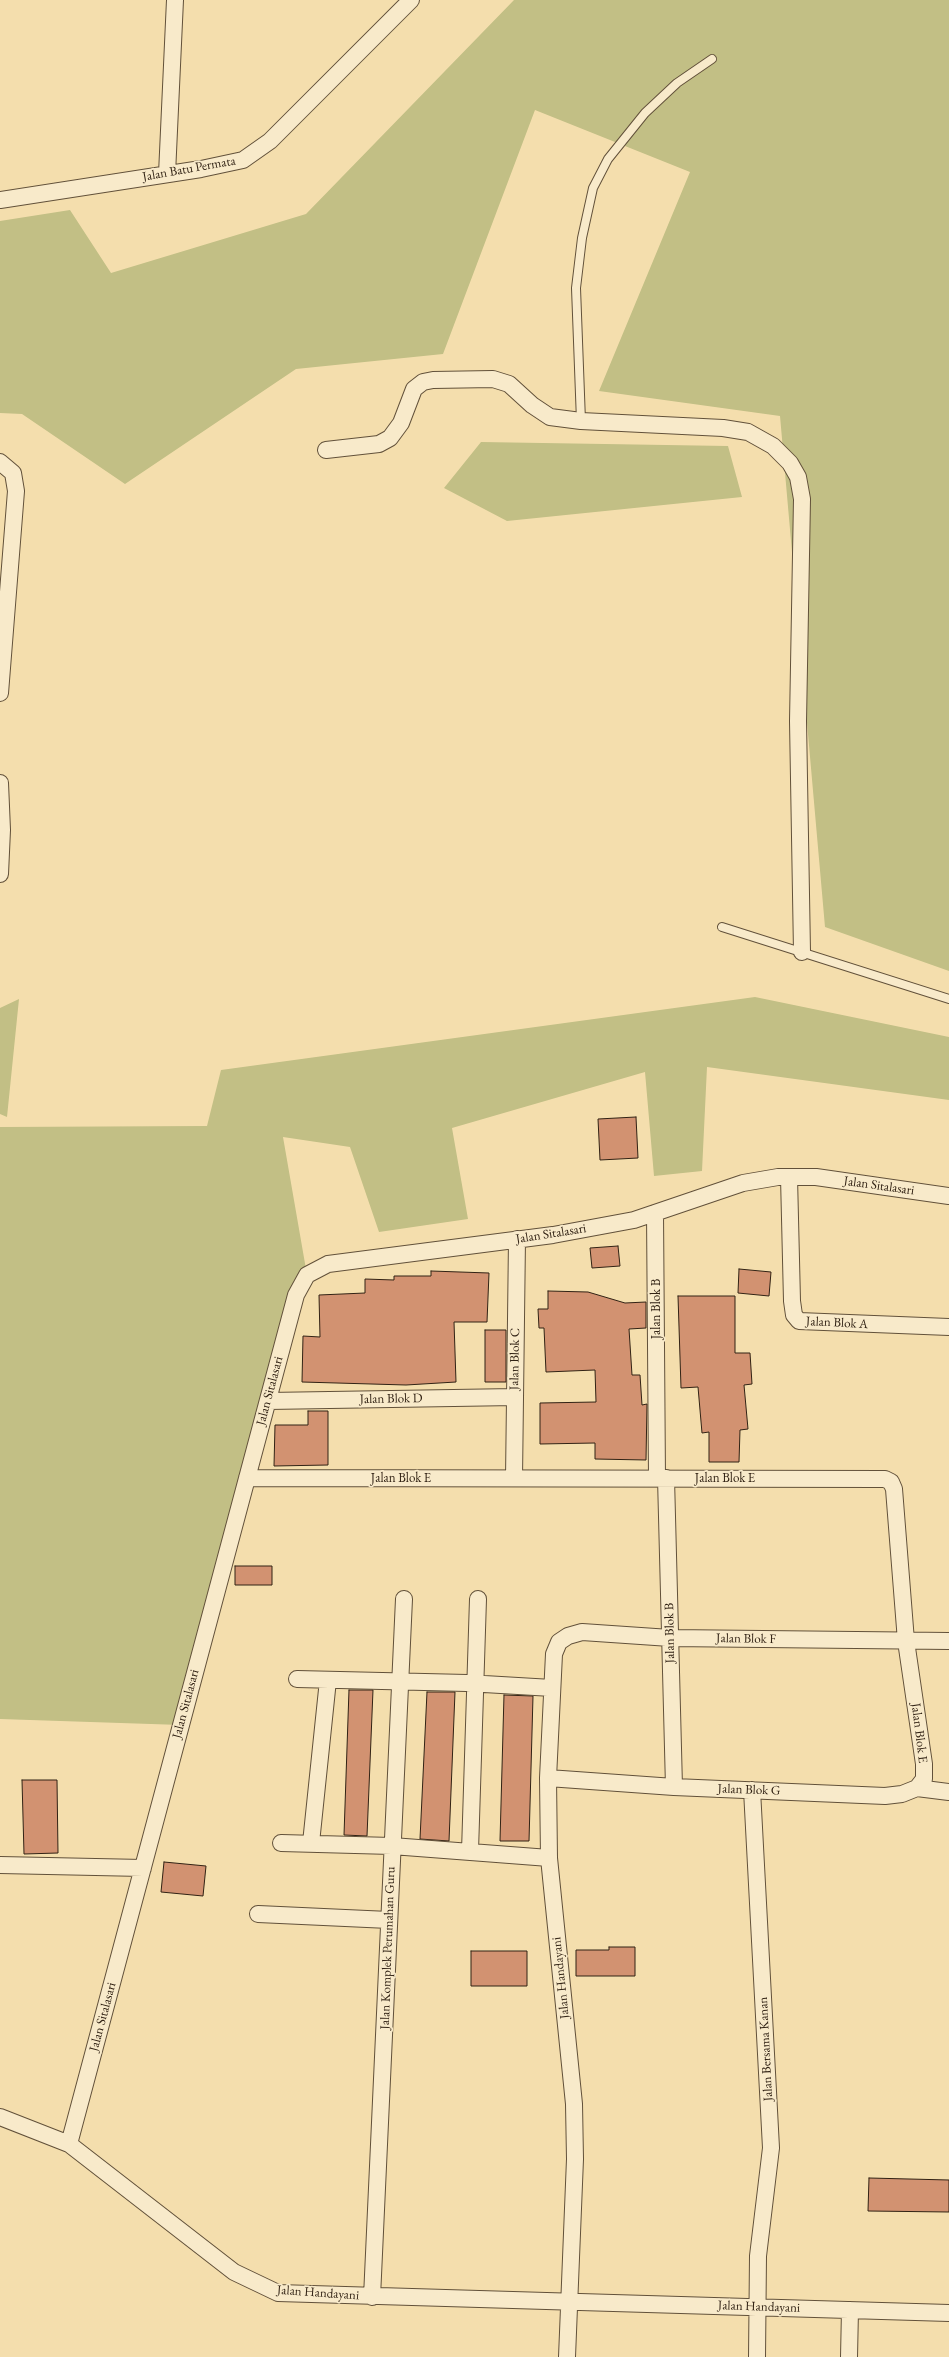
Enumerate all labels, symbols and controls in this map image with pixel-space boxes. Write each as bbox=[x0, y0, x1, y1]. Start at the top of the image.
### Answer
street label: Jalan Batu Permata bbox=[141, 153, 237, 185]
street label: Jalan Sitalasari bbox=[843, 1173, 915, 1199]
street label: Jalan Sitalasari bbox=[515, 1221, 587, 1247]
street label: Jalan Blok B bbox=[648, 1279, 664, 1339]
street label: Jalan Blok A bbox=[806, 1314, 868, 1332]
street label: Jalan Blok C bbox=[507, 1328, 523, 1390]
street label: Jalan Sitalasari bbox=[253, 1355, 287, 1427]
street label: Jalan Blok D bbox=[359, 1391, 423, 1407]
street label: Jalan Blok E bbox=[371, 1470, 431, 1486]
street label: Jalan Blok E bbox=[695, 1470, 755, 1486]
street label: Jalan Blok B bbox=[662, 1603, 678, 1663]
street label: Jalan Blok F bbox=[716, 1631, 776, 1647]
street label: Jalan Sitalasari bbox=[169, 1668, 203, 1740]
street label: Jalan Blok E bbox=[908, 1702, 930, 1764]
street label: Jalan Blok G bbox=[717, 1781, 781, 1799]
street label: Jalan Komplek Perumahan Guru bbox=[377, 1866, 399, 2030]
street label: Jalan Handayani bbox=[549, 1936, 573, 2020]
street label: Jalan Sitalasari bbox=[86, 1981, 120, 2053]
street label: Jalan Bersama Kanan bbox=[755, 1996, 777, 2102]
street label: Jalan Handayani bbox=[276, 2282, 360, 2304]
street label: Jalan Handayani bbox=[718, 2298, 800, 2316]

